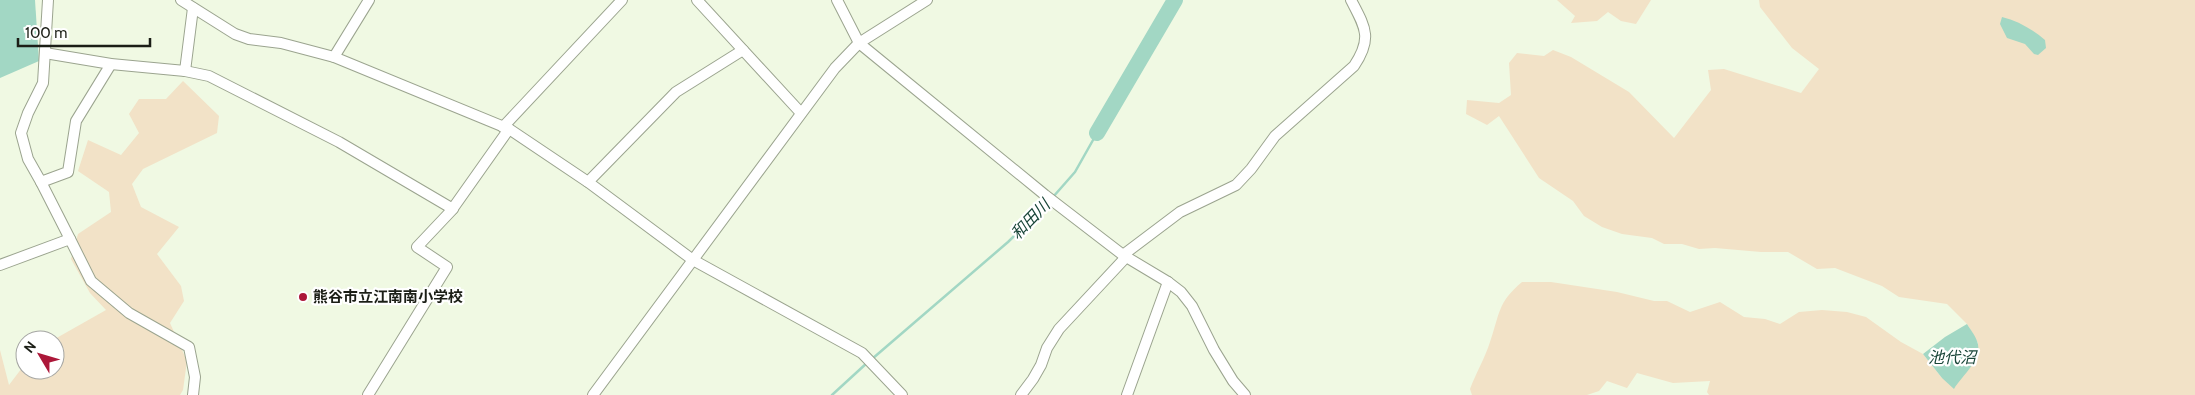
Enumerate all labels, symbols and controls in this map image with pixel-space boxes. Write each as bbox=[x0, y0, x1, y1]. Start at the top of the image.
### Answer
scale bar bbox=[18, 15, 150, 47]
text: 100 m bbox=[25, 24, 67, 42]
water label: 和田川 bbox=[1007, 194, 1055, 243]
place label: 熊谷市立江南南小学校 bbox=[313, 288, 463, 306]
marker: 熊谷市立江南南小学校 bbox=[297, 291, 309, 303]
north arrow bbox=[15, 330, 65, 380]
text: N bbox=[20, 338, 40, 356]
water label: 池代沼 bbox=[1928, 348, 1978, 367]

